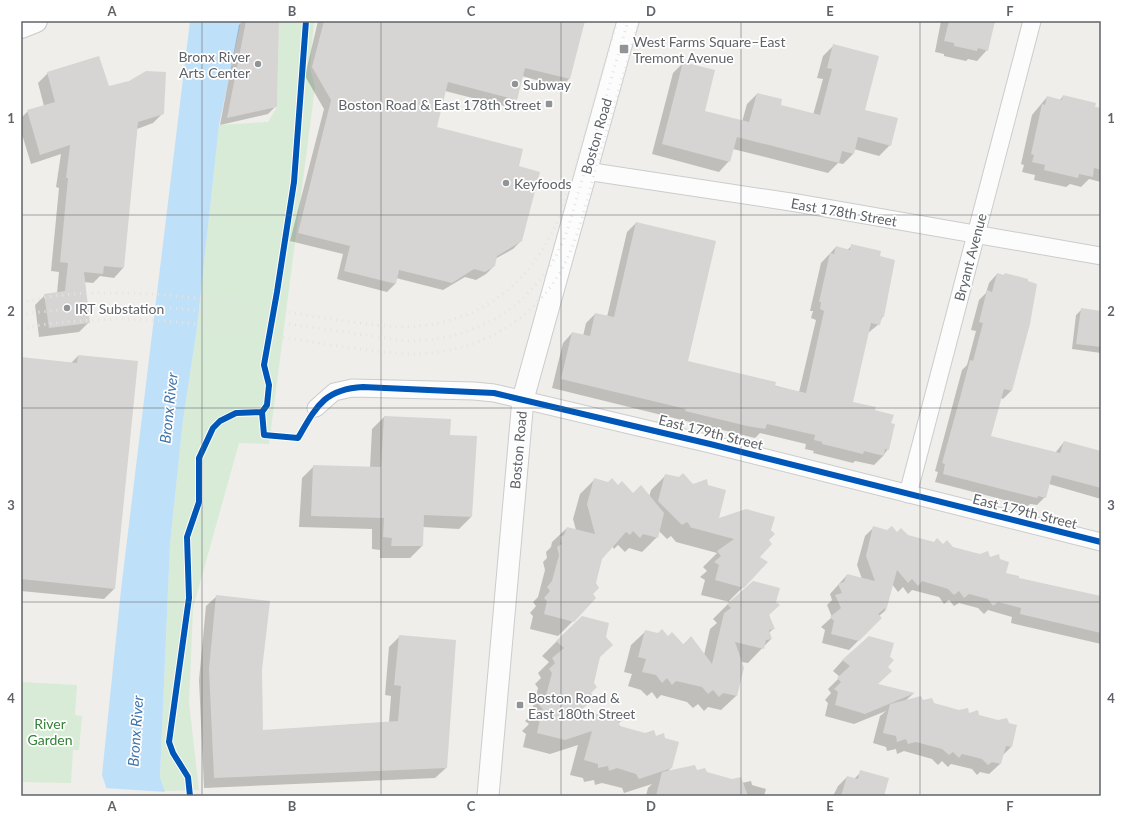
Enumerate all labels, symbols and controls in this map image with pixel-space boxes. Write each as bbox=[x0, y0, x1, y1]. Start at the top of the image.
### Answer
text: A bbox=[106, 3, 117, 19]
text: B bbox=[288, 3, 297, 19]
text: C bbox=[467, 3, 476, 19]
text: D bbox=[646, 3, 656, 19]
text: E bbox=[826, 3, 834, 19]
text: F bbox=[1006, 3, 1014, 19]
place label: West Farms Square–East Tremont Avenue bbox=[633, 33, 785, 66]
marker: West Farms Square–East Tremont Avenue bbox=[618, 43, 630, 55]
place label: Bronx River Arts Center bbox=[178, 48, 250, 81]
marker: Bronx River Arts Center bbox=[253, 59, 263, 69]
place label: Subway bbox=[523, 76, 572, 93]
marker: Subway bbox=[510, 79, 520, 89]
place label: Boston Road & East 178th Street bbox=[338, 96, 541, 113]
street label: Boston Road bbox=[577, 96, 615, 176]
marker: Boston Road & East 178th Street bbox=[544, 99, 554, 109]
text: 1 bbox=[7, 110, 15, 126]
text: 1 bbox=[1107, 110, 1115, 126]
place label: Keyfoods bbox=[514, 175, 572, 192]
marker: Keyfoods bbox=[501, 178, 511, 188]
street label: East 178th Street bbox=[790, 194, 898, 230]
street label: Bryant Avenue bbox=[950, 211, 990, 303]
place label: IRT Substation bbox=[75, 300, 164, 317]
text: 2 bbox=[7, 303, 15, 319]
marker: IRT Substation bbox=[62, 303, 72, 313]
text: 2 bbox=[1107, 303, 1115, 319]
water label: Bronx River bbox=[155, 371, 181, 444]
street label: Boston Road bbox=[506, 410, 530, 490]
street label: East 179th Street bbox=[657, 411, 765, 453]
street label: East 179th Street bbox=[971, 490, 1079, 532]
text: 3 bbox=[7, 497, 15, 513]
text: 3 bbox=[1107, 497, 1115, 513]
place label: Boston Road & East 180th Street bbox=[528, 689, 635, 722]
text: 4 bbox=[7, 690, 15, 706]
text: 4 bbox=[1107, 690, 1115, 706]
water label: Bronx River bbox=[124, 694, 147, 767]
marker: Boston Road & East 180th Street bbox=[515, 700, 525, 710]
park label: River Garden bbox=[27, 715, 73, 748]
text: A bbox=[106, 798, 117, 814]
text: B bbox=[288, 798, 297, 814]
text: C bbox=[467, 798, 476, 814]
text: D bbox=[646, 798, 656, 814]
text: E bbox=[826, 798, 834, 814]
text: F bbox=[1006, 798, 1014, 814]

